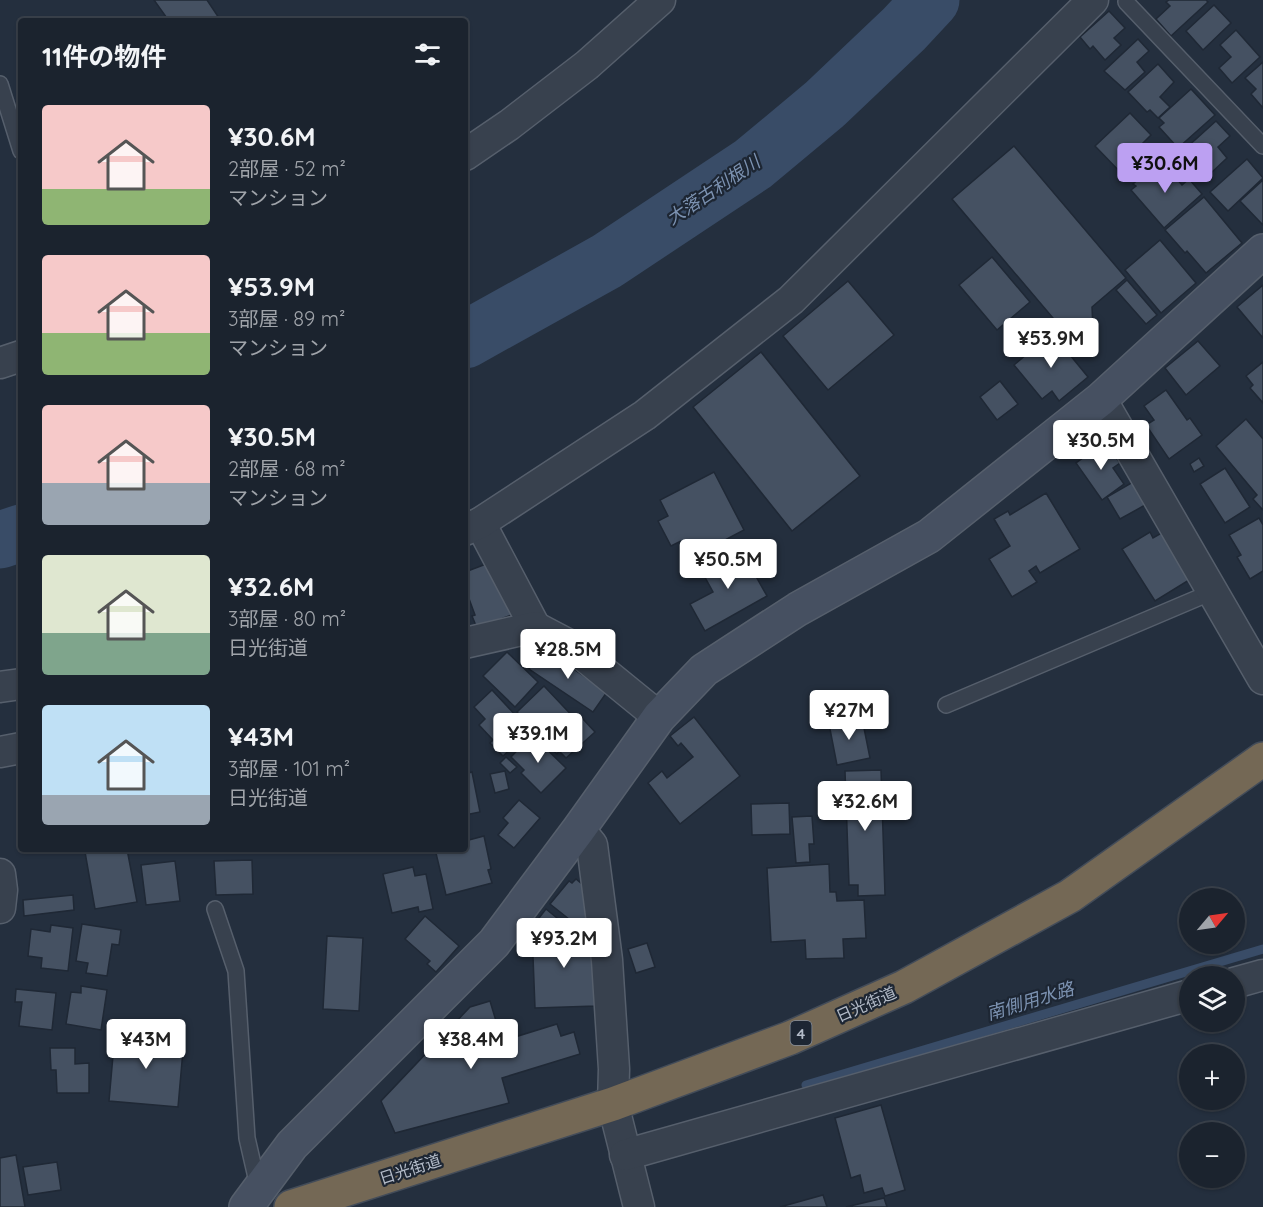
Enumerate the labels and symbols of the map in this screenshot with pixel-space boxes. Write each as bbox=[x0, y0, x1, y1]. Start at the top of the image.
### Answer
pin: ¥30.6M bbox=[1116, 143, 1214, 194]
water label: 大落古利根川 bbox=[662, 149, 766, 230]
pin: ¥53.9M bbox=[1002, 318, 1100, 369]
pin: ¥30.5M bbox=[1052, 420, 1150, 471]
pin: ¥50.5M bbox=[679, 539, 777, 590]
pin: ¥28.5M bbox=[519, 629, 617, 680]
pin: ¥27M bbox=[813, 690, 885, 741]
pin: ¥39.1M bbox=[489, 713, 587, 764]
pin: ¥32.6M bbox=[816, 781, 914, 832]
north arrow bbox=[1179, 888, 1245, 954]
pin: ¥93.2M bbox=[515, 918, 613, 969]
water label: 南側用水路 bbox=[984, 976, 1078, 1025]
street label: 日光街道 bbox=[833, 982, 899, 1026]
pin: ¥43M bbox=[110, 1019, 182, 1070]
pin: ¥38.4M bbox=[422, 1019, 520, 1070]
road number: 4 bbox=[790, 1021, 812, 1045]
street label: 日光街道 bbox=[376, 1150, 444, 1188]

